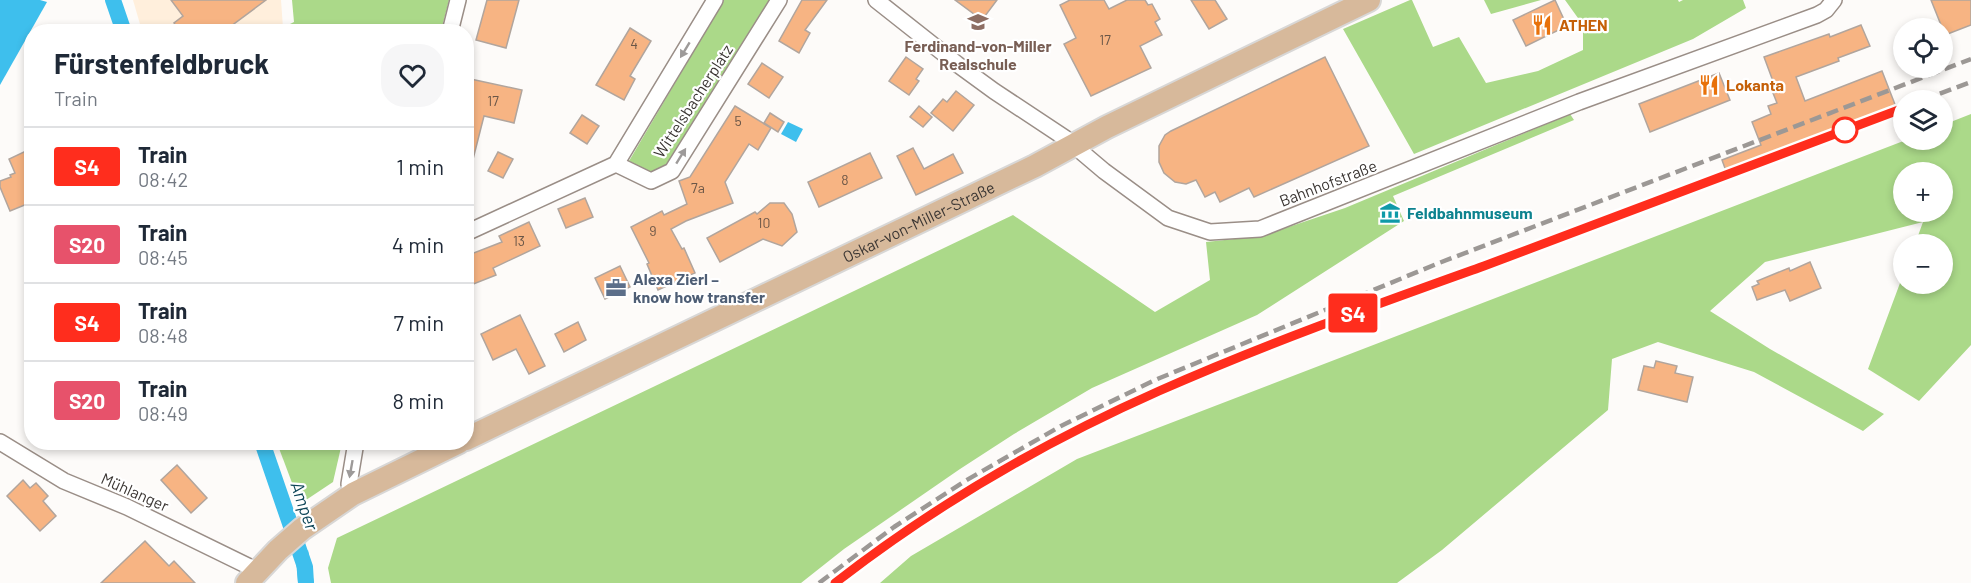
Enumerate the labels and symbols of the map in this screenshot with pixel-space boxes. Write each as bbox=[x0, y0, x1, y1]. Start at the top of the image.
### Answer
school or university icon: Ferdinand-von-Miller Realschule bbox=[966, 10, 990, 34]
restaurant icon: ATHEN bbox=[1530, 13, 1554, 37]
place label: ATHEN bbox=[1559, 15, 1608, 34]
house number: 17 bbox=[1099, 31, 1111, 48]
house number: 4 bbox=[630, 35, 638, 52]
place label: Ferdinand-von-Miller Realschule bbox=[904, 36, 1052, 73]
street label: Wittelsbacherplatz bbox=[649, 41, 736, 161]
one-way arrow bbox=[679, 42, 690, 58]
restaurant icon: Lokanta bbox=[1697, 73, 1721, 97]
place label: Lokanta bbox=[1726, 75, 1784, 94]
house number: 17 bbox=[487, 92, 499, 109]
house number: 5 bbox=[734, 112, 742, 129]
unlabelled marker bbox=[1832, 117, 1858, 143]
one-way arrow bbox=[676, 148, 687, 164]
street label: Bahnhofstraße bbox=[1276, 155, 1379, 210]
house number: 8 bbox=[841, 171, 849, 188]
street label: Oskar-von-Miller-Straße bbox=[839, 177, 998, 266]
house number: 7a bbox=[691, 179, 705, 196]
museum icon: Feldbahnmuseum bbox=[1378, 201, 1402, 225]
place label: Feldbahnmuseum bbox=[1407, 203, 1533, 222]
house number: 10 bbox=[758, 214, 770, 231]
house number: 9 bbox=[649, 222, 657, 239]
house number: 13 bbox=[513, 232, 525, 249]
place label: Alexa Zierl – know how transfer bbox=[633, 269, 765, 306]
office icon: Alexa Zierl – know how transfer bbox=[604, 276, 628, 300]
line badge: S4 bbox=[1326, 294, 1380, 332]
one-way arrow bbox=[347, 459, 356, 478]
street label: Mühlanger bbox=[98, 468, 172, 515]
water label: Amper bbox=[286, 478, 324, 534]

